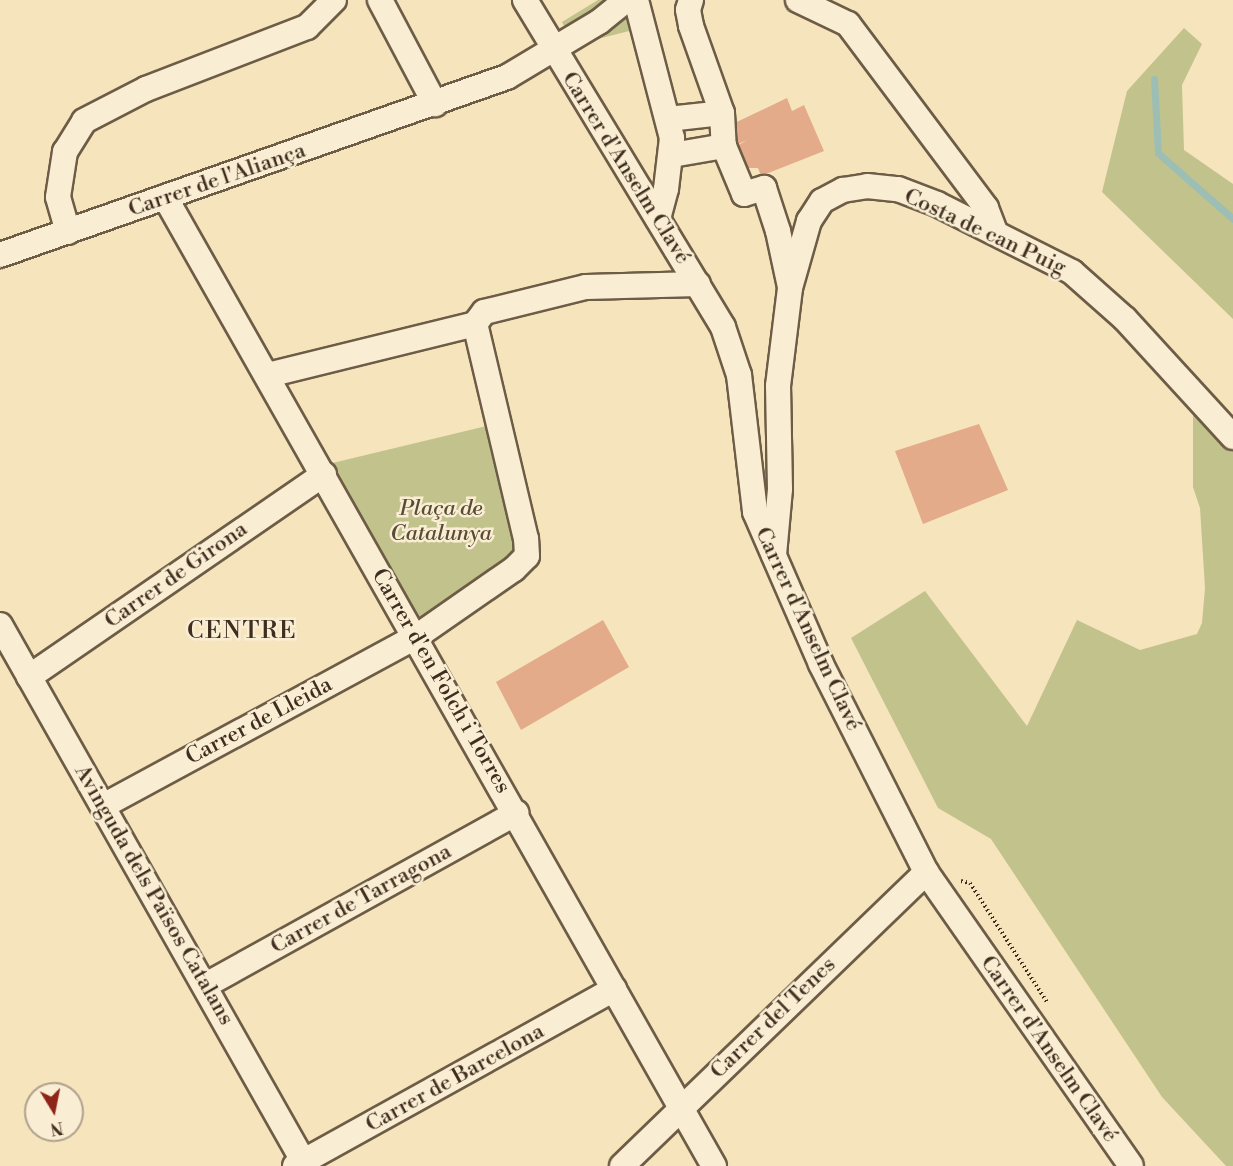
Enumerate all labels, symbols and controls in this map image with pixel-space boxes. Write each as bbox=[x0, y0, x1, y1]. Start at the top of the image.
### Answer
street label: Carrer d'Anselm Clavé bbox=[556, 67, 696, 269]
street label: Carrer de l'Aliança bbox=[125, 137, 309, 223]
street label: Costa de can Puig bbox=[900, 183, 1070, 281]
park label: Plaça de Catalunya bbox=[390, 495, 492, 546]
street label: Carrer de Girona bbox=[100, 516, 252, 634]
street label: Carrer d'Anselm Clavé bbox=[749, 523, 867, 735]
street label: Carrer d'en Folch i Torres bbox=[366, 564, 516, 798]
district label: CENTRE bbox=[187, 618, 297, 646]
street label: Carrer de Lleida bbox=[181, 671, 337, 771]
street label: Avinguda dels Països Catalans bbox=[69, 760, 239, 1030]
street label: Carrer de Tarragona bbox=[266, 838, 456, 960]
street label: Carrer d'Anselm Clavé bbox=[975, 951, 1123, 1147]
street label: Carrer del Tenes bbox=[705, 952, 841, 1084]
street label: Carrer de Barcelona bbox=[361, 1018, 549, 1138]
north arrow bbox=[24, 1082, 84, 1142]
text: N bbox=[49, 1117, 65, 1139]

